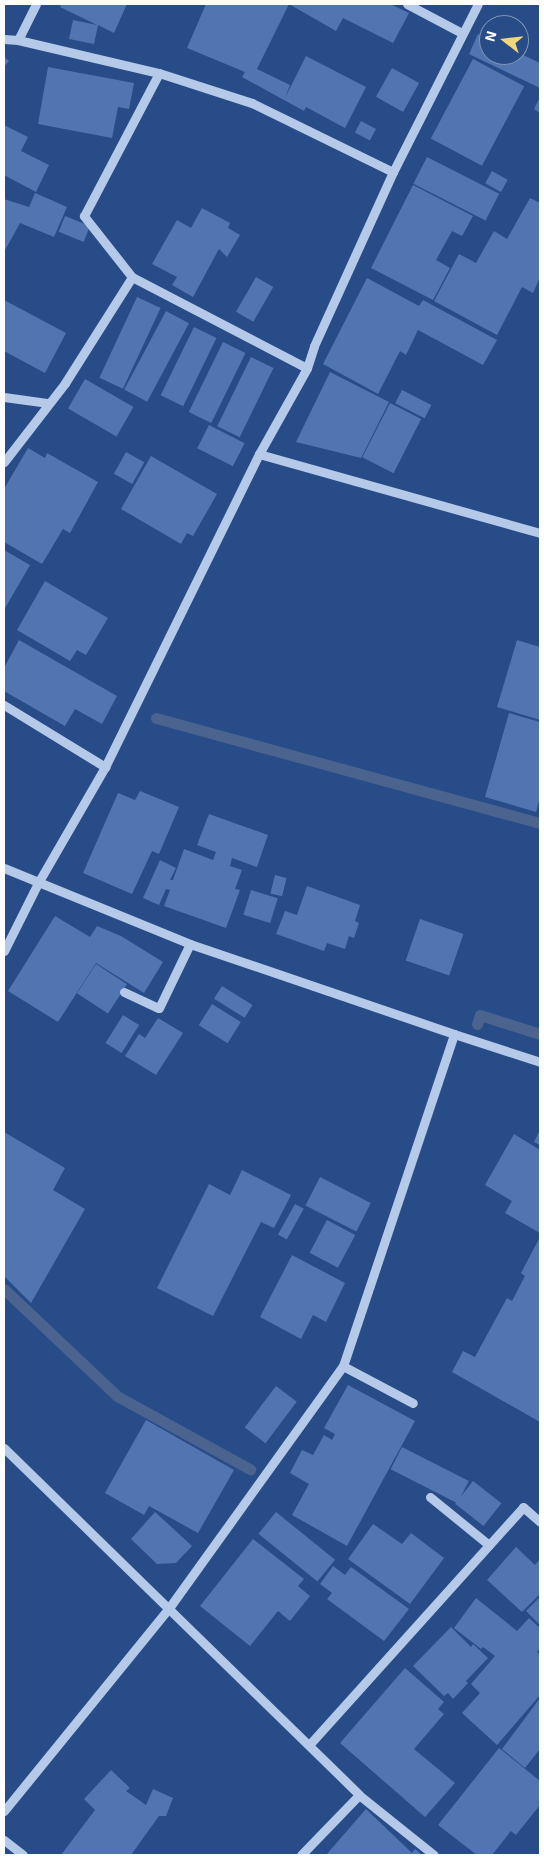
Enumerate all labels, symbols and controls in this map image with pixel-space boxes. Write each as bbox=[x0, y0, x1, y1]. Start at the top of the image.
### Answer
north arrow bbox=[479, 15, 529, 65]
text: N bbox=[480, 29, 500, 43]

